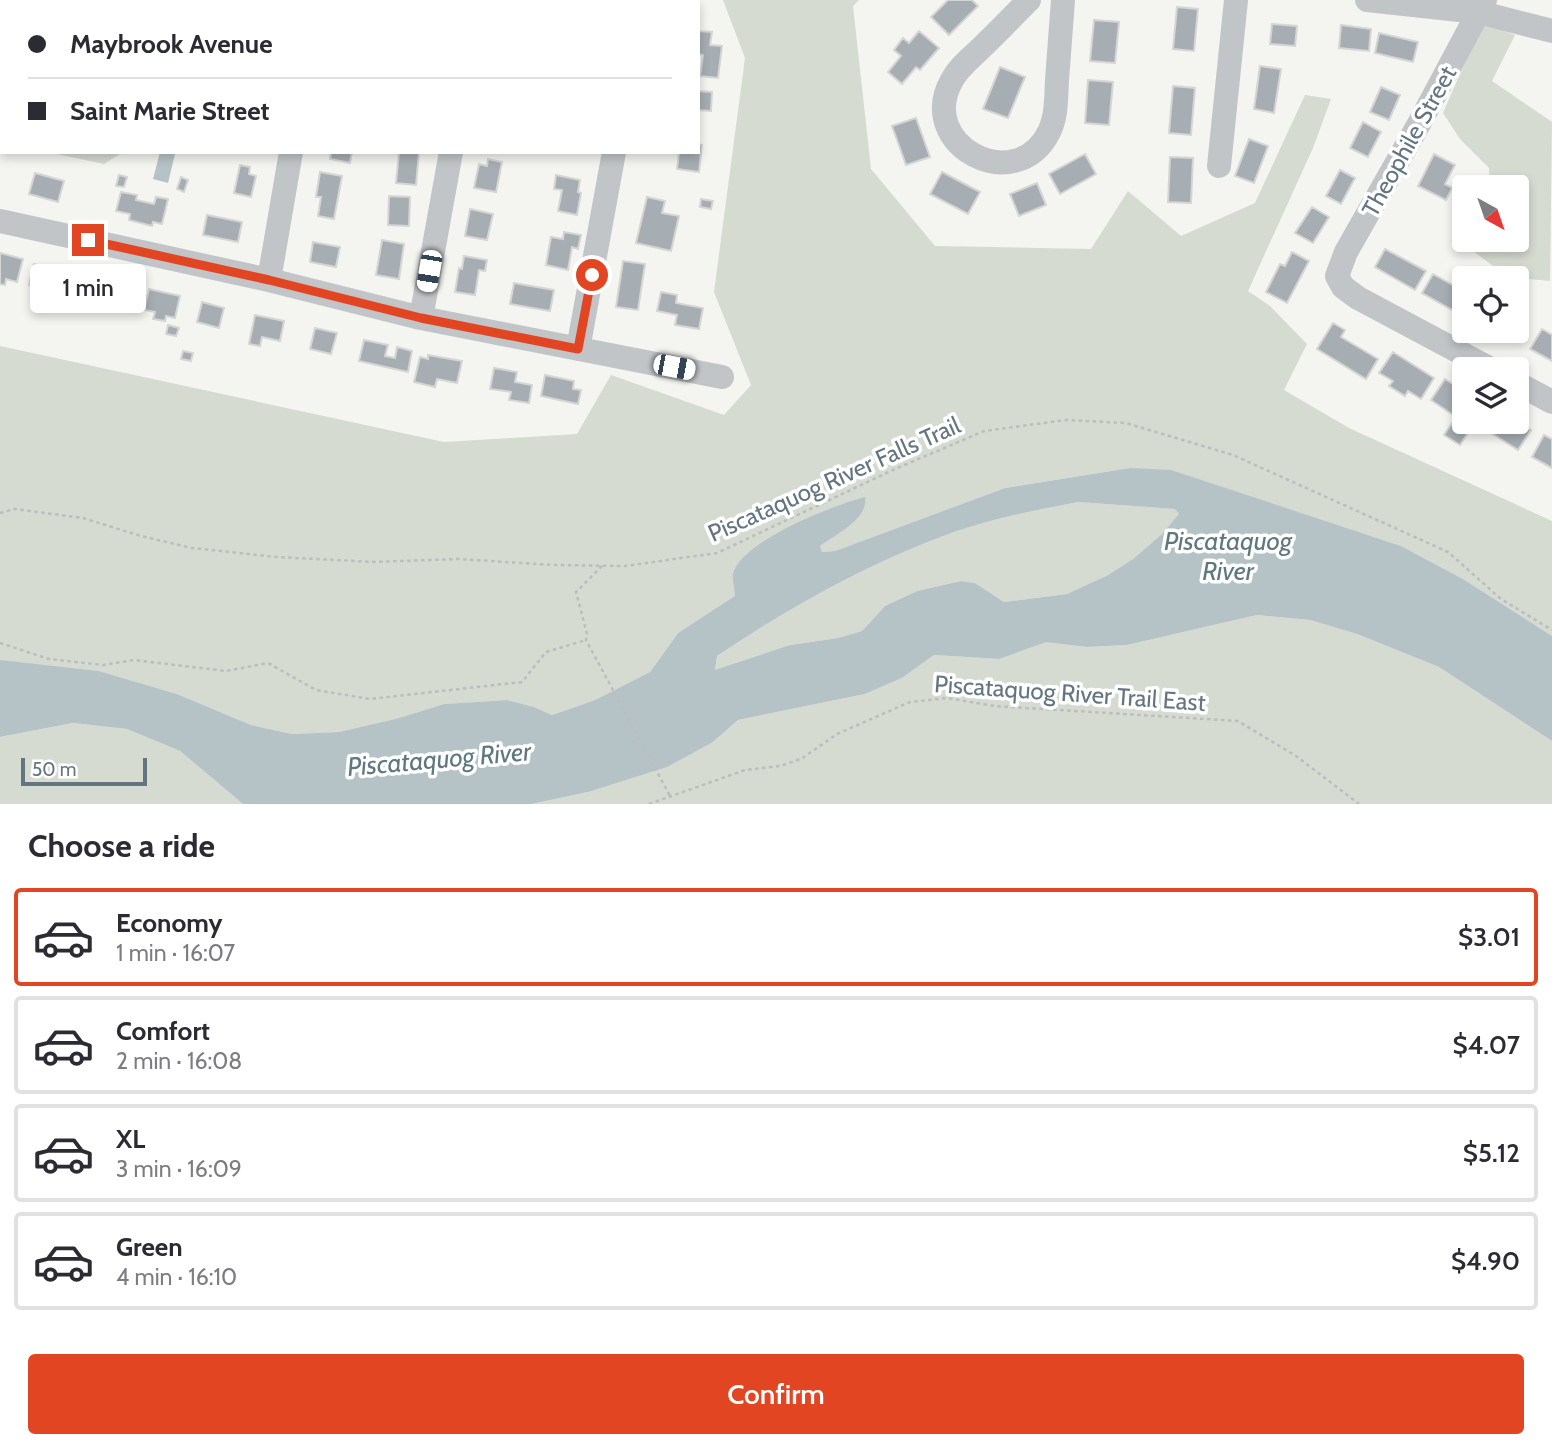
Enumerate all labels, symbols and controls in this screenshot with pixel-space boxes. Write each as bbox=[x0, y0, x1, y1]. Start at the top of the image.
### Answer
text: Maybrook Avenue bbox=[70, 28, 273, 60]
street label: Theophile Street bbox=[1356, 61, 1462, 221]
text: Saint Marie Street bbox=[70, 95, 270, 127]
north arrow bbox=[1452, 175, 1530, 252]
map controls bbox=[1452, 175, 1529, 434]
route end bbox=[72, 224, 104, 256]
car bbox=[416, 248, 443, 294]
route start bbox=[576, 259, 608, 291]
callout: 1 min bbox=[30, 264, 146, 314]
button: locate bbox=[1452, 266, 1529, 343]
text: 1 min bbox=[62, 274, 114, 302]
car bbox=[652, 353, 697, 381]
button: layers bbox=[1452, 357, 1529, 434]
street label: Piscataquog River Falls Trail bbox=[703, 410, 965, 548]
water label: Piscataquog River bbox=[1164, 525, 1293, 587]
street label: Piscataquog River Trail East bbox=[933, 669, 1207, 717]
water label: Piscataquog River bbox=[346, 735, 533, 783]
scale bar bbox=[21, 755, 147, 787]
text: 50 m bbox=[32, 758, 76, 781]
text: Choose a ride bbox=[28, 826, 215, 865]
icon: car bbox=[32, 906, 95, 969]
text: Economy bbox=[116, 907, 222, 939]
text: $3.01 bbox=[1458, 921, 1520, 953]
text: 1 min · 16:07 bbox=[116, 939, 235, 967]
icon: car bbox=[32, 1014, 95, 1077]
text: Comfort bbox=[116, 1015, 210, 1047]
text: $4.07 bbox=[1453, 1029, 1520, 1061]
text: 2 min · 16:08 bbox=[116, 1047, 242, 1075]
icon: car bbox=[32, 1122, 95, 1185]
text: XL bbox=[116, 1123, 145, 1155]
text: $5.12 bbox=[1463, 1137, 1520, 1169]
text: 3 min · 16:09 bbox=[116, 1155, 242, 1183]
icon: car bbox=[32, 1230, 95, 1293]
text: Green bbox=[116, 1231, 183, 1263]
text: $4.90 bbox=[1451, 1245, 1520, 1277]
text: 4 min · 16:10 bbox=[116, 1263, 237, 1291]
button: Confirm bbox=[28, 1354, 1524, 1434]

